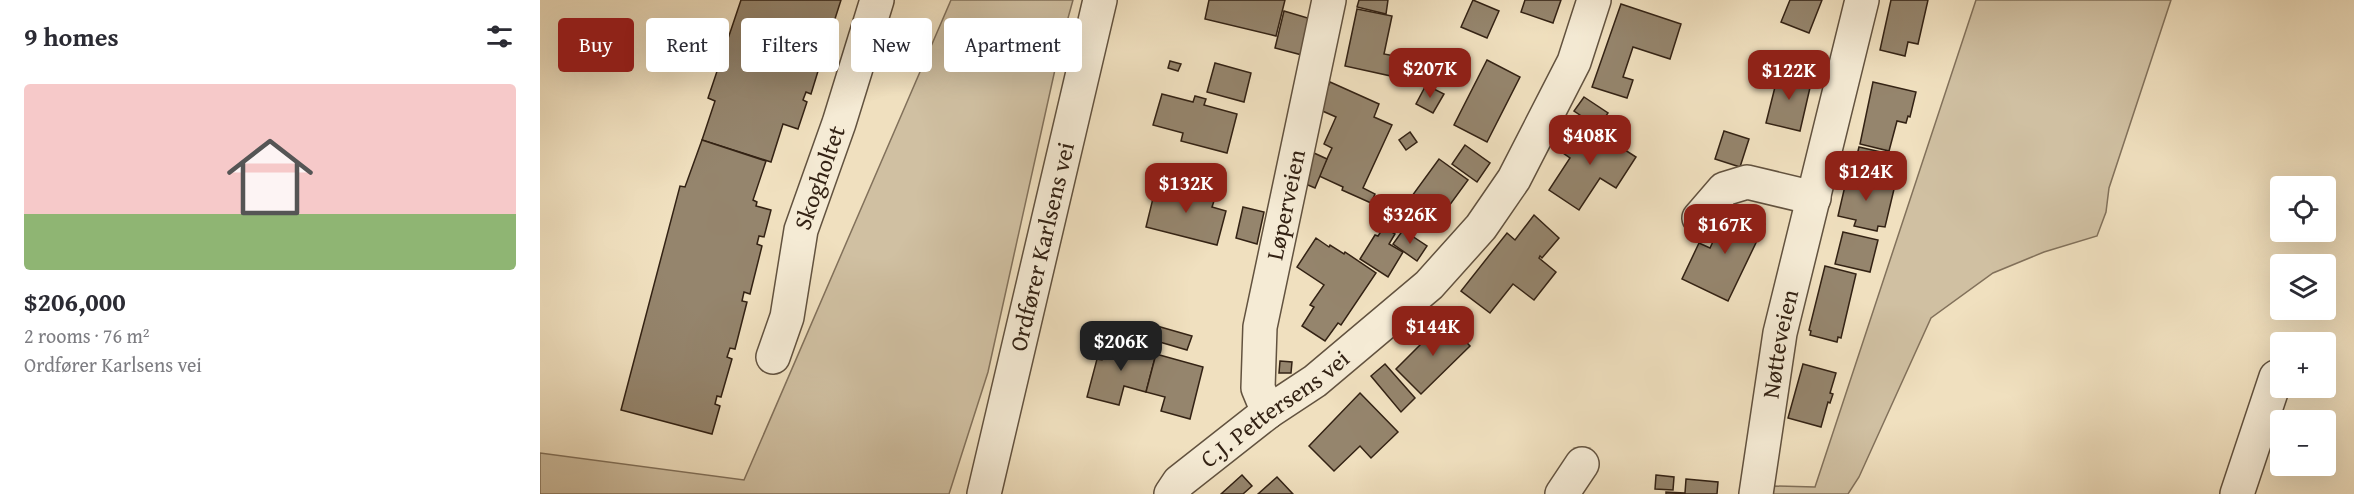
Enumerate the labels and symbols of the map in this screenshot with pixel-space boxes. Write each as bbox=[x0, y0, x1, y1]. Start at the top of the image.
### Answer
pin: $207K bbox=[1388, 48, 1472, 99]
pin: $122K bbox=[1747, 50, 1831, 101]
pin: $408K bbox=[1548, 115, 1632, 166]
street label: Skogholtet bbox=[784, 120, 854, 234]
street label: Ordfører Karlsens vei bbox=[1000, 138, 1083, 355]
street label: Løperveien bbox=[1257, 146, 1314, 263]
pin: $124K bbox=[1824, 151, 1908, 202]
pin: $132K bbox=[1144, 163, 1228, 214]
pin: $326K bbox=[1368, 194, 1452, 245]
pin: $167K bbox=[1683, 204, 1767, 255]
street label: Nøtteveien bbox=[1752, 285, 1807, 401]
pin: $144K bbox=[1391, 306, 1475, 357]
pin: $206K bbox=[1079, 321, 1163, 372]
street label: C.J. Pettersens vei bbox=[1193, 341, 1357, 476]

